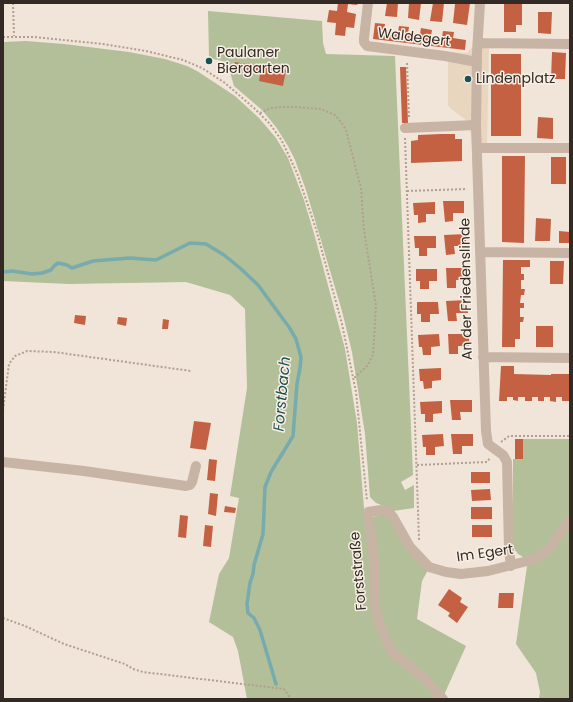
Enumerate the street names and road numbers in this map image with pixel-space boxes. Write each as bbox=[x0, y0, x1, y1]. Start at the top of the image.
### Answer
street label: Waldegert bbox=[377, 25, 451, 51]
street label: An der Friedenslinde bbox=[457, 218, 477, 360]
street label: Forststraße bbox=[347, 531, 371, 611]
street label: Im Egert bbox=[455, 542, 515, 566]

